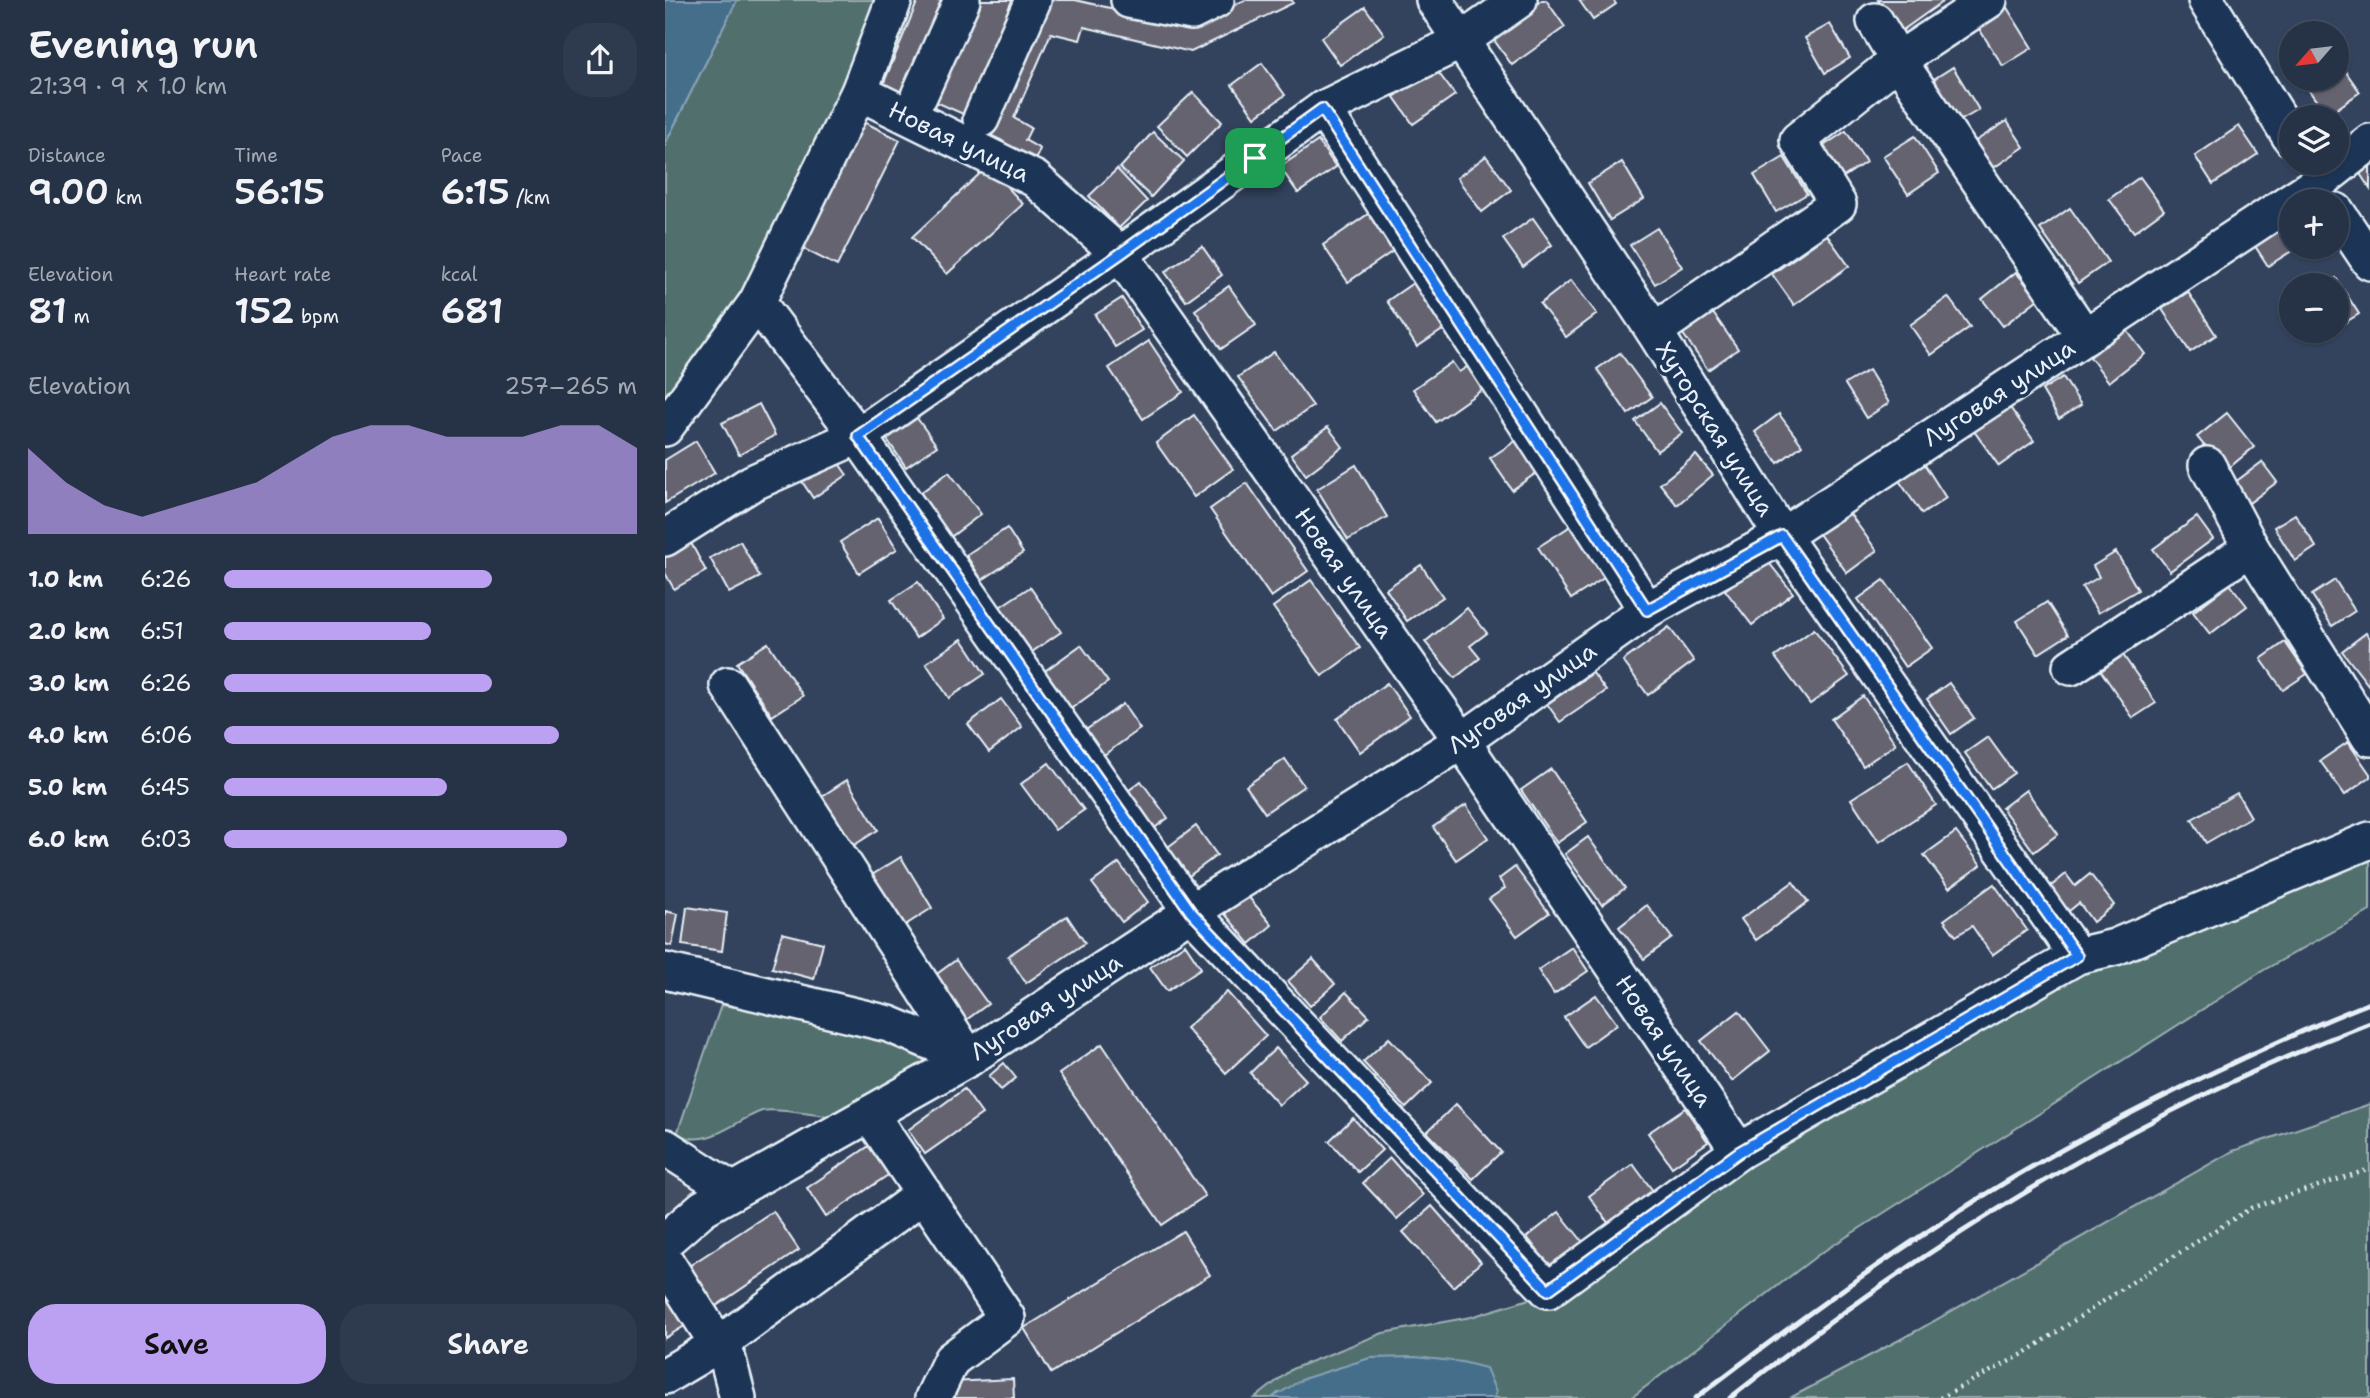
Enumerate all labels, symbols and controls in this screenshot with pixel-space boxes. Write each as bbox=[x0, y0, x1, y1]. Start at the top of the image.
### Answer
text: Evening run bbox=[28, 19, 258, 70]
north arrow bbox=[2279, 21, 2349, 91]
map controls bbox=[2279, 21, 2349, 343]
button: share bbox=[563, 23, 637, 97]
text: 21:39 · 9 × 1.0 km bbox=[28, 71, 227, 101]
street label: Новая улица bbox=[883, 94, 1035, 190]
button: layers bbox=[2279, 105, 2349, 175]
pin bbox=[1225, 128, 1285, 188]
icon: arrive bbox=[1236, 139, 1274, 177]
text: Distance bbox=[28, 143, 106, 168]
text: Time bbox=[234, 143, 278, 168]
text: Pace bbox=[441, 143, 482, 168]
text: 9.00 bbox=[28, 168, 109, 215]
text: 56:15 bbox=[234, 168, 325, 215]
text: 6:15 bbox=[441, 168, 510, 215]
text: km bbox=[109, 185, 142, 210]
text: /km bbox=[510, 185, 550, 210]
button: + bbox=[2279, 189, 2349, 259]
text: Elevation bbox=[28, 262, 113, 287]
text: Heart rate bbox=[234, 262, 331, 287]
text: kcal bbox=[441, 262, 478, 287]
button: − bbox=[2279, 273, 2349, 343]
text: 81 bbox=[28, 287, 67, 334]
text: 152 bbox=[234, 287, 294, 334]
text: 681 bbox=[441, 287, 503, 334]
text: m bbox=[67, 304, 90, 329]
text: bpm bbox=[294, 304, 339, 329]
street label: Луговая улица bbox=[1917, 332, 2081, 454]
street label: Хуторская улица bbox=[1648, 336, 1782, 523]
text: Elevation bbox=[28, 371, 131, 401]
text: 257–265 m bbox=[504, 371, 637, 401]
street label: Новая улица bbox=[1287, 501, 1401, 645]
text: 1.0 km bbox=[28, 564, 103, 594]
text: 6:26 bbox=[140, 564, 192, 594]
text: 2.0 km bbox=[28, 616, 110, 646]
text: 6:51 bbox=[140, 616, 184, 646]
street label: Луговая улица bbox=[1441, 635, 1603, 761]
text: 3.0 km bbox=[28, 668, 109, 698]
text: 6:26 bbox=[140, 668, 192, 698]
text: 4.0 km bbox=[28, 720, 109, 750]
text: 6:06 bbox=[140, 720, 193, 750]
text: 5.0 km bbox=[28, 772, 107, 802]
text: 6:45 bbox=[140, 772, 190, 802]
text: 6.0 km bbox=[28, 824, 109, 854]
text: 6:03 bbox=[140, 824, 192, 854]
street label: Луговая улица bbox=[964, 946, 1128, 1068]
street label: Новая улица bbox=[1608, 969, 1720, 1114]
button: Save bbox=[28, 1304, 326, 1384]
button: Share bbox=[340, 1304, 637, 1384]

